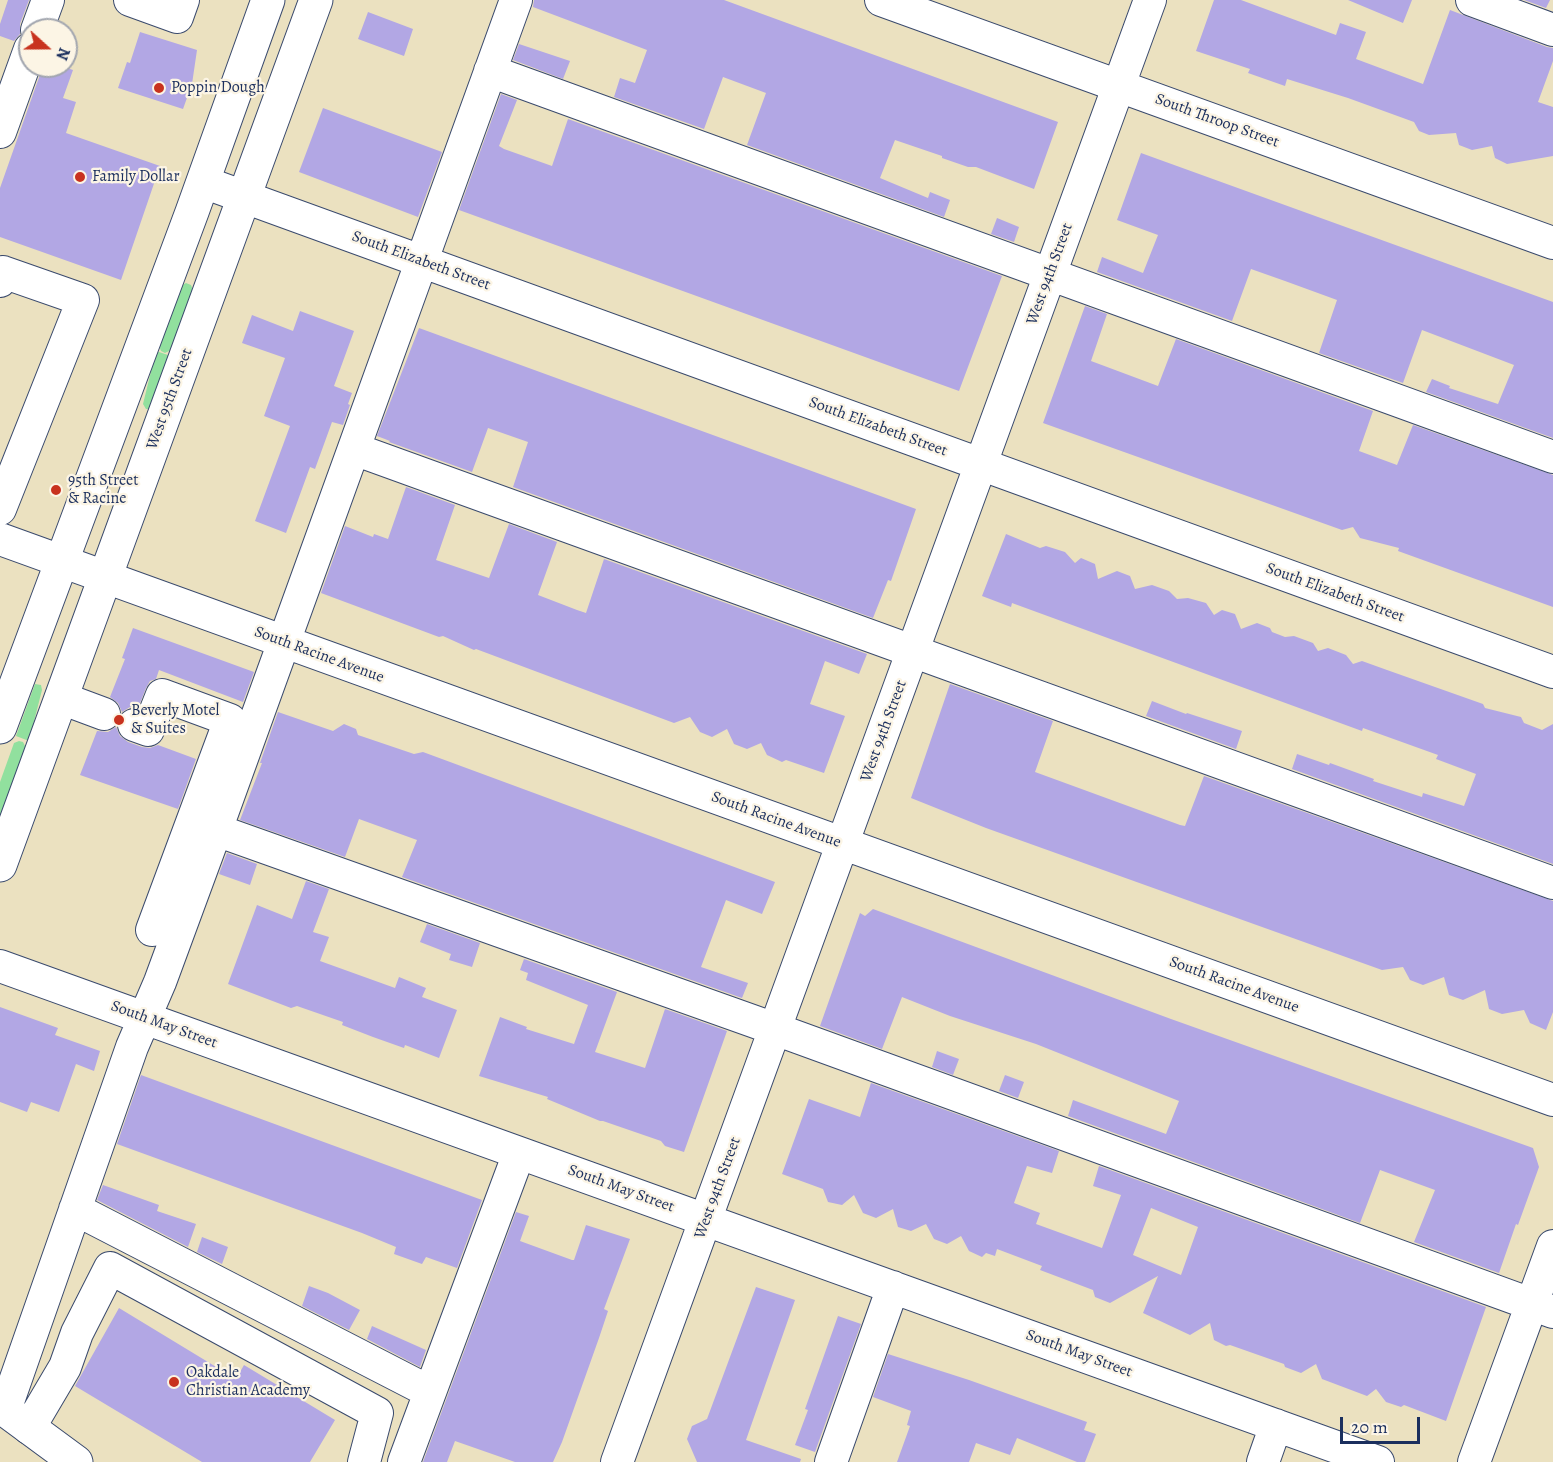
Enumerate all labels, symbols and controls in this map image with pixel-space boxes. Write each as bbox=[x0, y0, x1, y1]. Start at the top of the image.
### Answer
north arrow bbox=[18, 18, 78, 78]
text: N bbox=[51, 44, 75, 63]
place label: Poppin Dough bbox=[171, 78, 265, 98]
marker: Poppin Dough bbox=[152, 81, 166, 95]
street label: South Throop Street bbox=[1152, 90, 1282, 152]
place label: Family Dollar bbox=[92, 167, 180, 187]
marker: Family Dollar bbox=[73, 170, 87, 184]
street label: West 94th Street bbox=[1023, 221, 1077, 327]
street label: South Elizabeth Street bbox=[349, 227, 493, 295]
street label: West 95th Street bbox=[143, 346, 197, 452]
street label: South Elizabeth Street bbox=[806, 393, 950, 461]
place label: 95th Street & Racine bbox=[68, 471, 138, 509]
marker: 95th Street & Racine bbox=[49, 483, 63, 497]
street label: South Elizabeth Street bbox=[1263, 559, 1407, 627]
street label: South Racine Avenue bbox=[251, 623, 387, 687]
street label: West 94th Street bbox=[857, 678, 911, 784]
place label: Beverly Motel & Suites bbox=[131, 701, 219, 739]
marker: Beverly Motel & Suites bbox=[112, 713, 126, 727]
street label: South Racine Avenue bbox=[708, 788, 844, 852]
street label: South Racine Avenue bbox=[1166, 953, 1302, 1017]
street label: South May Street bbox=[108, 997, 220, 1053]
street label: West 94th Street bbox=[691, 1135, 745, 1241]
street label: South May Street bbox=[565, 1161, 677, 1217]
street label: South May Street bbox=[1023, 1326, 1135, 1382]
place label: Oakdale Christian Academy bbox=[186, 1363, 310, 1401]
marker: Oakdale Christian Academy bbox=[167, 1375, 181, 1389]
scale bar bbox=[1343, 1405, 1422, 1443]
text: 20 m bbox=[1351, 1415, 1388, 1439]

